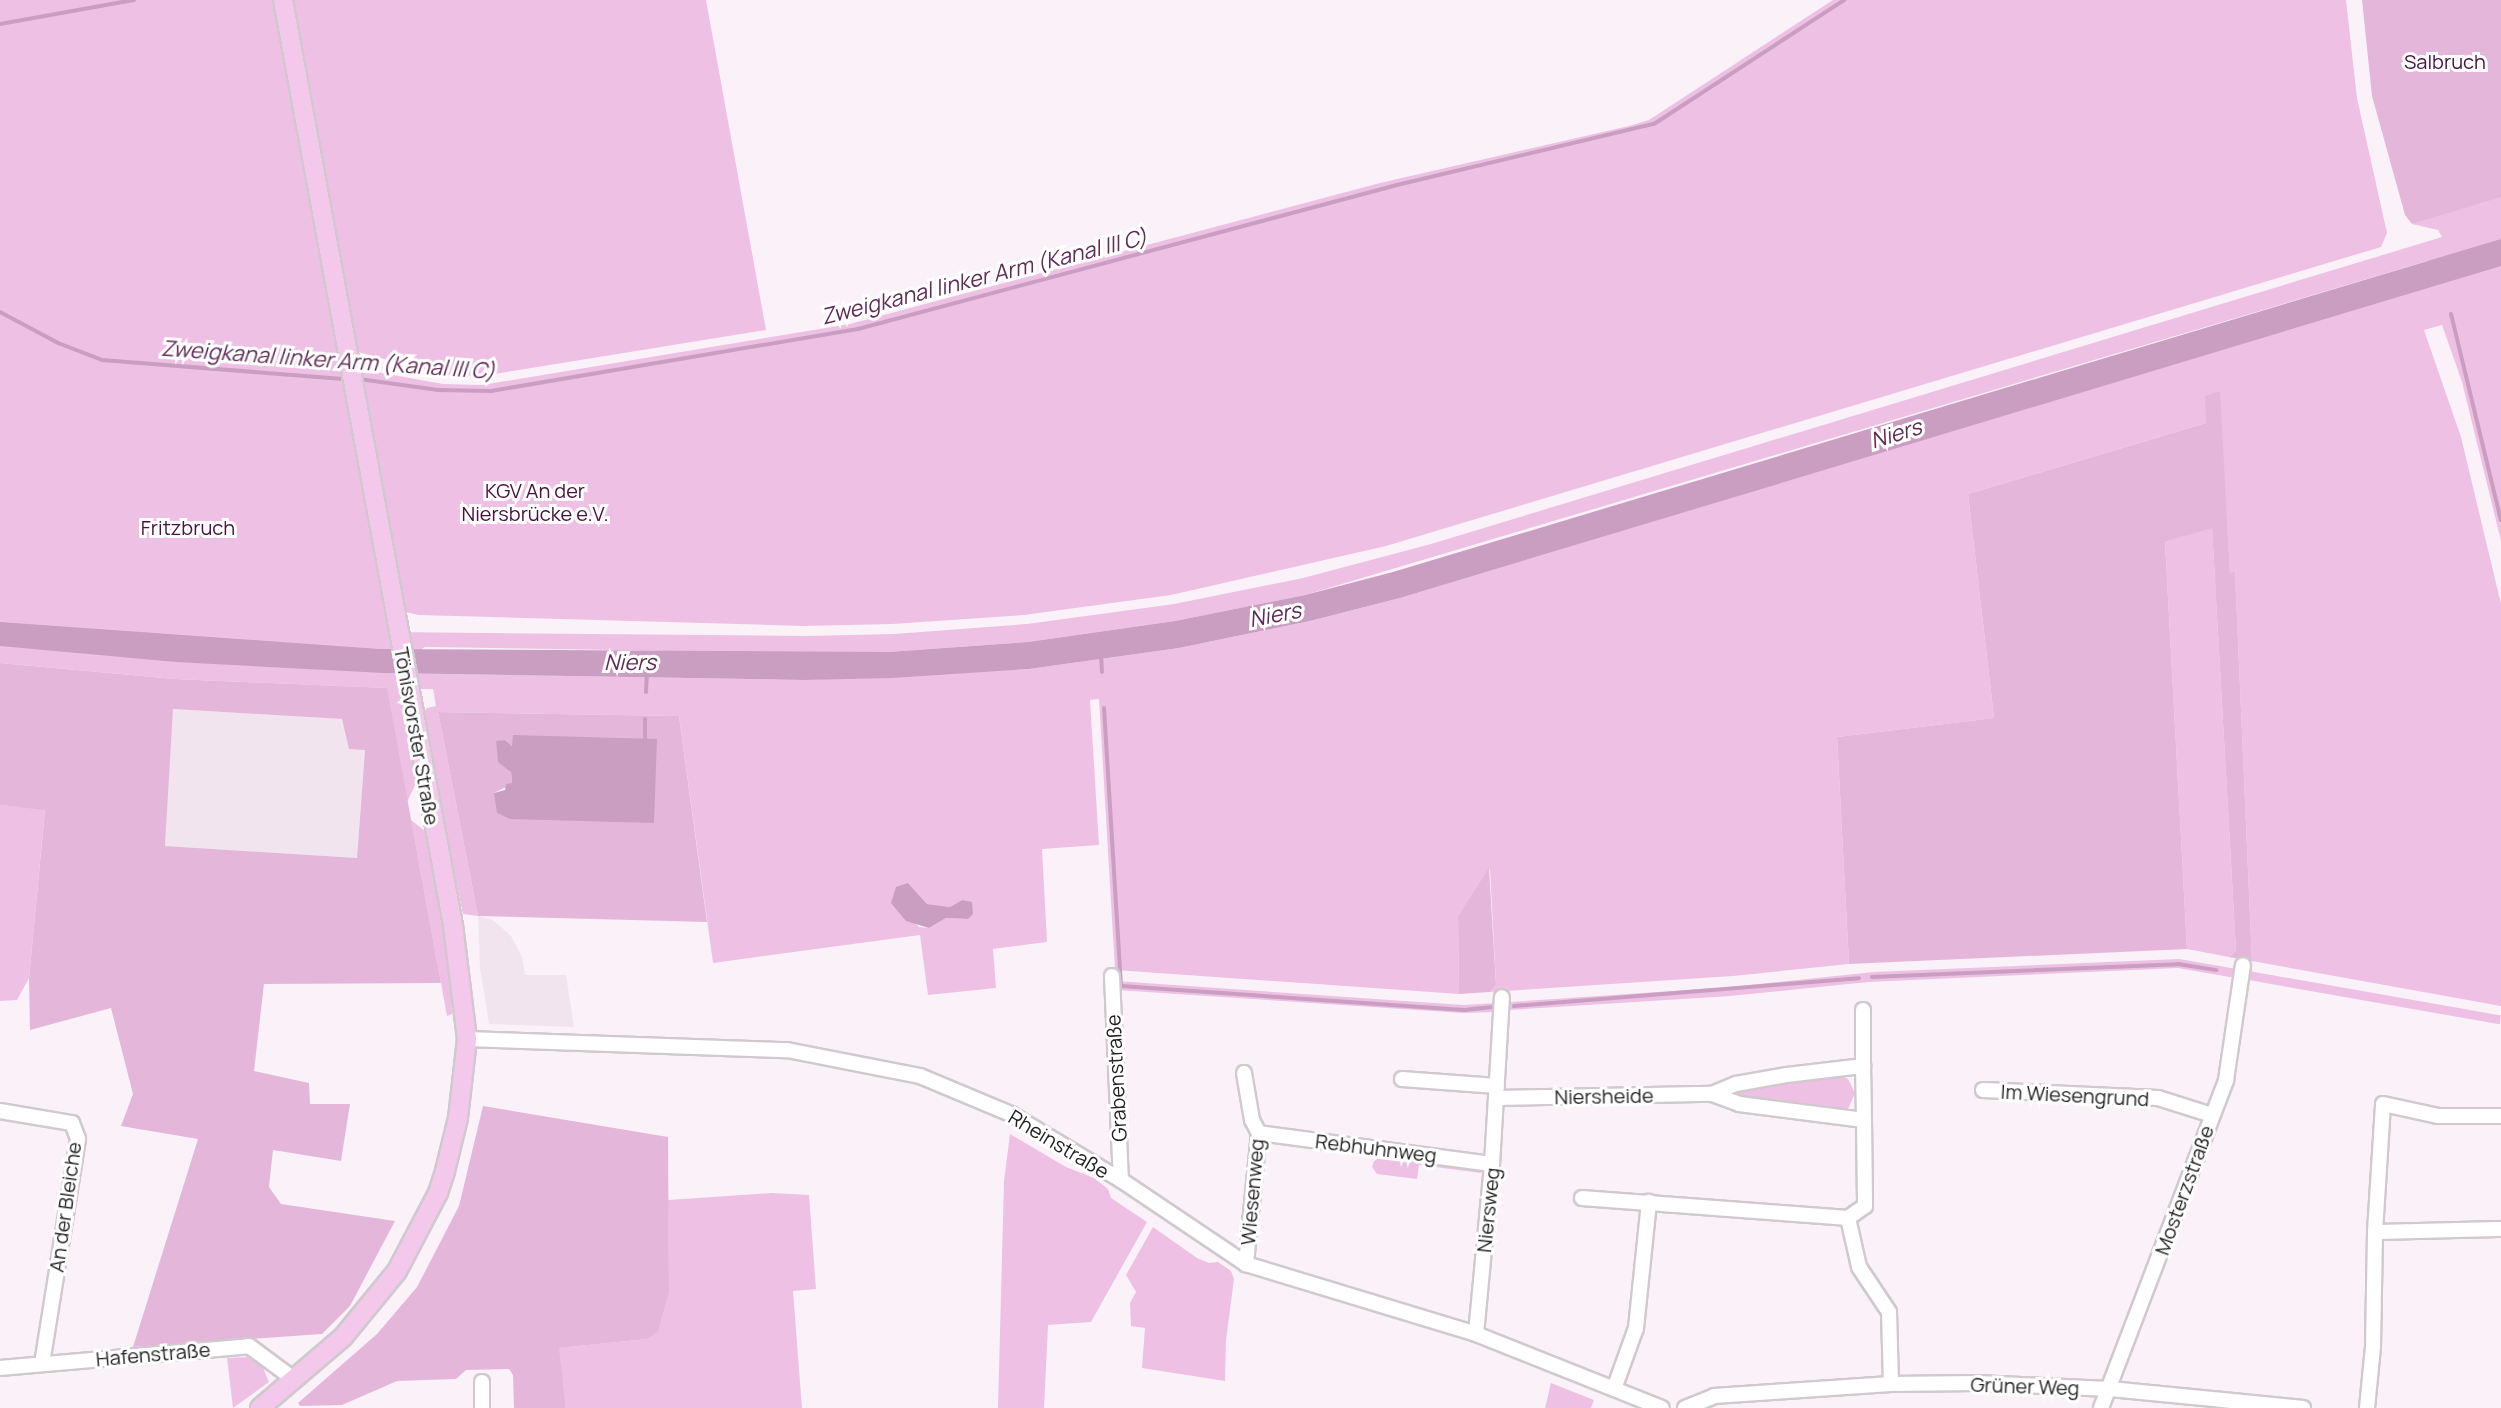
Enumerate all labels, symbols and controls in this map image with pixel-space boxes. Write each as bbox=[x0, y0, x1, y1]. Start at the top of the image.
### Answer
park label: Salbruch bbox=[2404, 49, 2486, 73]
water label: Zweigkanal linker Arm (Kanal III C) bbox=[818, 224, 1150, 330]
water label: Zweigkanal linker Arm (Kanal III C) bbox=[160, 335, 496, 385]
water label: Niers bbox=[1867, 414, 1925, 454]
park label: KGV An der Niersbrücke e.V. bbox=[461, 478, 609, 525]
park label: Fritzbruch bbox=[141, 515, 235, 539]
water label: Niers bbox=[1247, 597, 1303, 633]
street label: Tönisvorster Straße bbox=[390, 645, 444, 827]
water label: Niers bbox=[604, 650, 656, 676]
street label: Grabenstraße bbox=[1101, 1014, 1131, 1142]
street label: Im Wiesengrund bbox=[2000, 1079, 2150, 1111]
street label: Niersheide bbox=[1554, 1083, 1654, 1109]
street label: Rheinstraße bbox=[1004, 1105, 1114, 1183]
street label: Mosterzstraße bbox=[2149, 1122, 2219, 1258]
street label: Rebhuhnweg bbox=[1314, 1129, 1438, 1167]
street label: Wiesenweg bbox=[1235, 1138, 1269, 1246]
street label: An der Bleiche bbox=[44, 1140, 86, 1274]
street label: Niersweg bbox=[1472, 1166, 1504, 1254]
street label: Hafenstraße bbox=[95, 1337, 211, 1371]
street label: Grüner Weg bbox=[1970, 1372, 2080, 1400]

